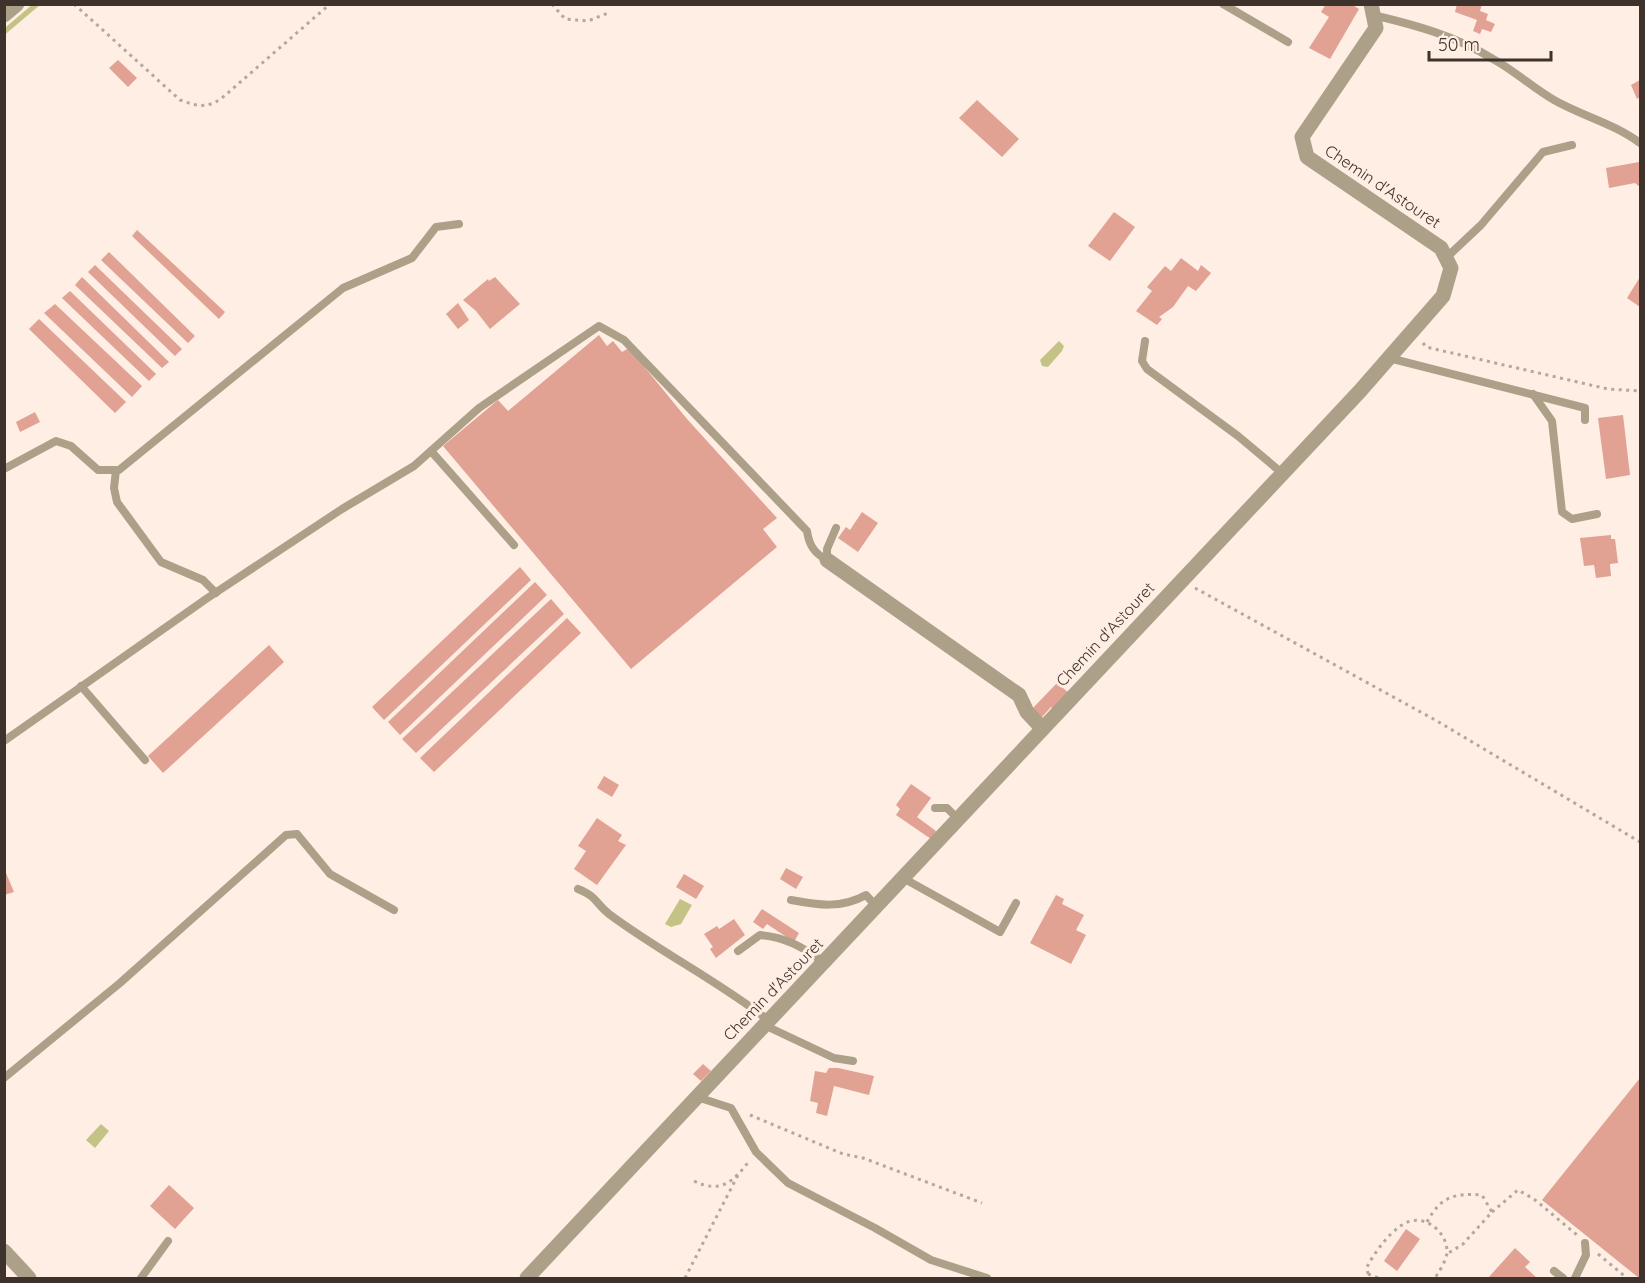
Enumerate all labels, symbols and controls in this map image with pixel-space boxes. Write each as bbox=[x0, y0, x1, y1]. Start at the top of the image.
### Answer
scale bar bbox=[1429, 24, 1550, 62]
text: 50 m bbox=[1438, 33, 1480, 56]
street label: Chemin d'Astouret bbox=[1321, 140, 1445, 232]
street label: Chemin d'Astouret bbox=[1052, 578, 1158, 690]
street label: Chemin d'Astouret bbox=[719, 933, 827, 1045]

